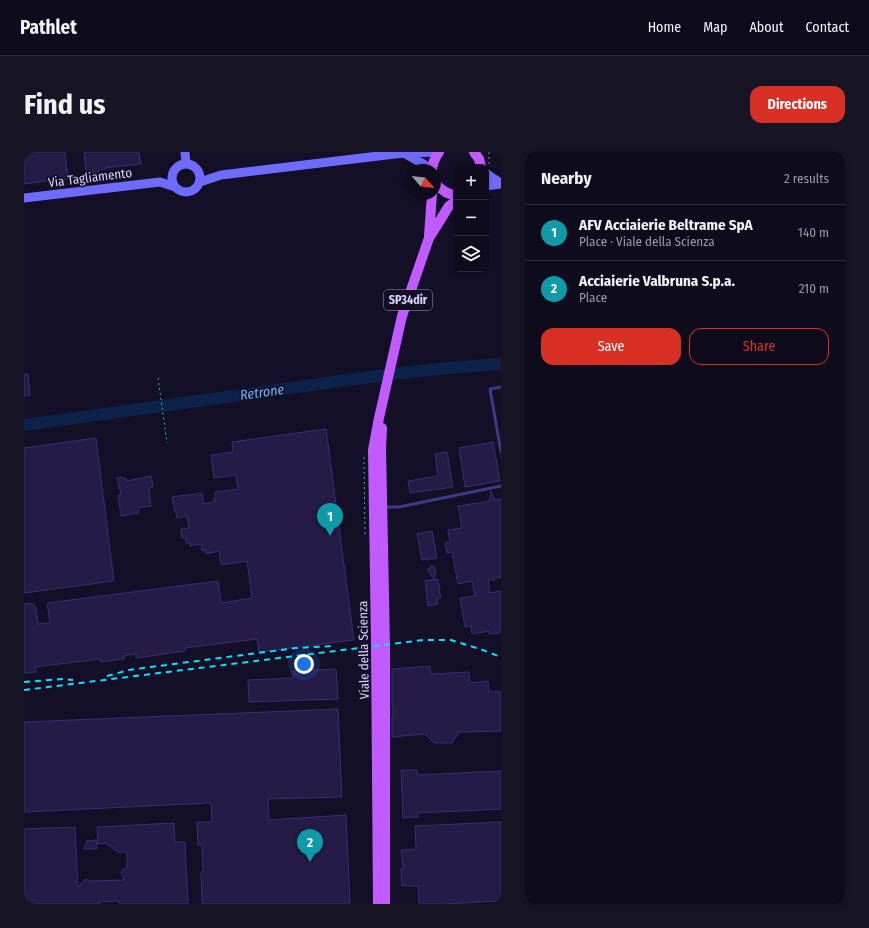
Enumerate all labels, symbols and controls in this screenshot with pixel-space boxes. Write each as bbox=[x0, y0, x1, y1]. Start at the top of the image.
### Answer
text: Pathlet bbox=[20, 16, 77, 39]
text: Home bbox=[648, 19, 681, 36]
text: Map bbox=[703, 19, 727, 36]
text: About bbox=[749, 19, 784, 36]
text: Contact bbox=[806, 19, 849, 36]
button: Directions bbox=[750, 86, 845, 123]
text: Find us bbox=[24, 88, 106, 121]
north arrow bbox=[405, 164, 441, 200]
map controls bbox=[453, 164, 489, 272]
button: + bbox=[453, 164, 489, 200]
street label: Via Tagliamento bbox=[47, 165, 133, 190]
text: Nearby bbox=[541, 168, 592, 189]
text: 2 results bbox=[784, 171, 829, 186]
button: − bbox=[453, 200, 489, 236]
text: AFV Acciaierie Beltrame SpA bbox=[579, 216, 753, 234]
text: 1 bbox=[551, 225, 557, 240]
text: 140 m bbox=[798, 225, 829, 240]
text: Place · Viale della Scienza bbox=[579, 234, 715, 249]
button: layers bbox=[453, 236, 489, 272]
text: Acciaierie Valbruna S.p.a. bbox=[579, 272, 735, 290]
text: 2 bbox=[551, 281, 557, 296]
text: 210 m bbox=[799, 281, 829, 296]
road number: SP34dir bbox=[384, 290, 432, 310]
text: Place bbox=[579, 290, 607, 305]
button: Save bbox=[541, 328, 681, 365]
button: Share bbox=[689, 328, 829, 365]
water label: Retrone bbox=[239, 381, 286, 404]
pin: 1 bbox=[317, 503, 343, 536]
street label: Viale della Scienza bbox=[355, 601, 372, 699]
your location bbox=[294, 654, 314, 674]
pin: 2 bbox=[297, 829, 323, 862]

